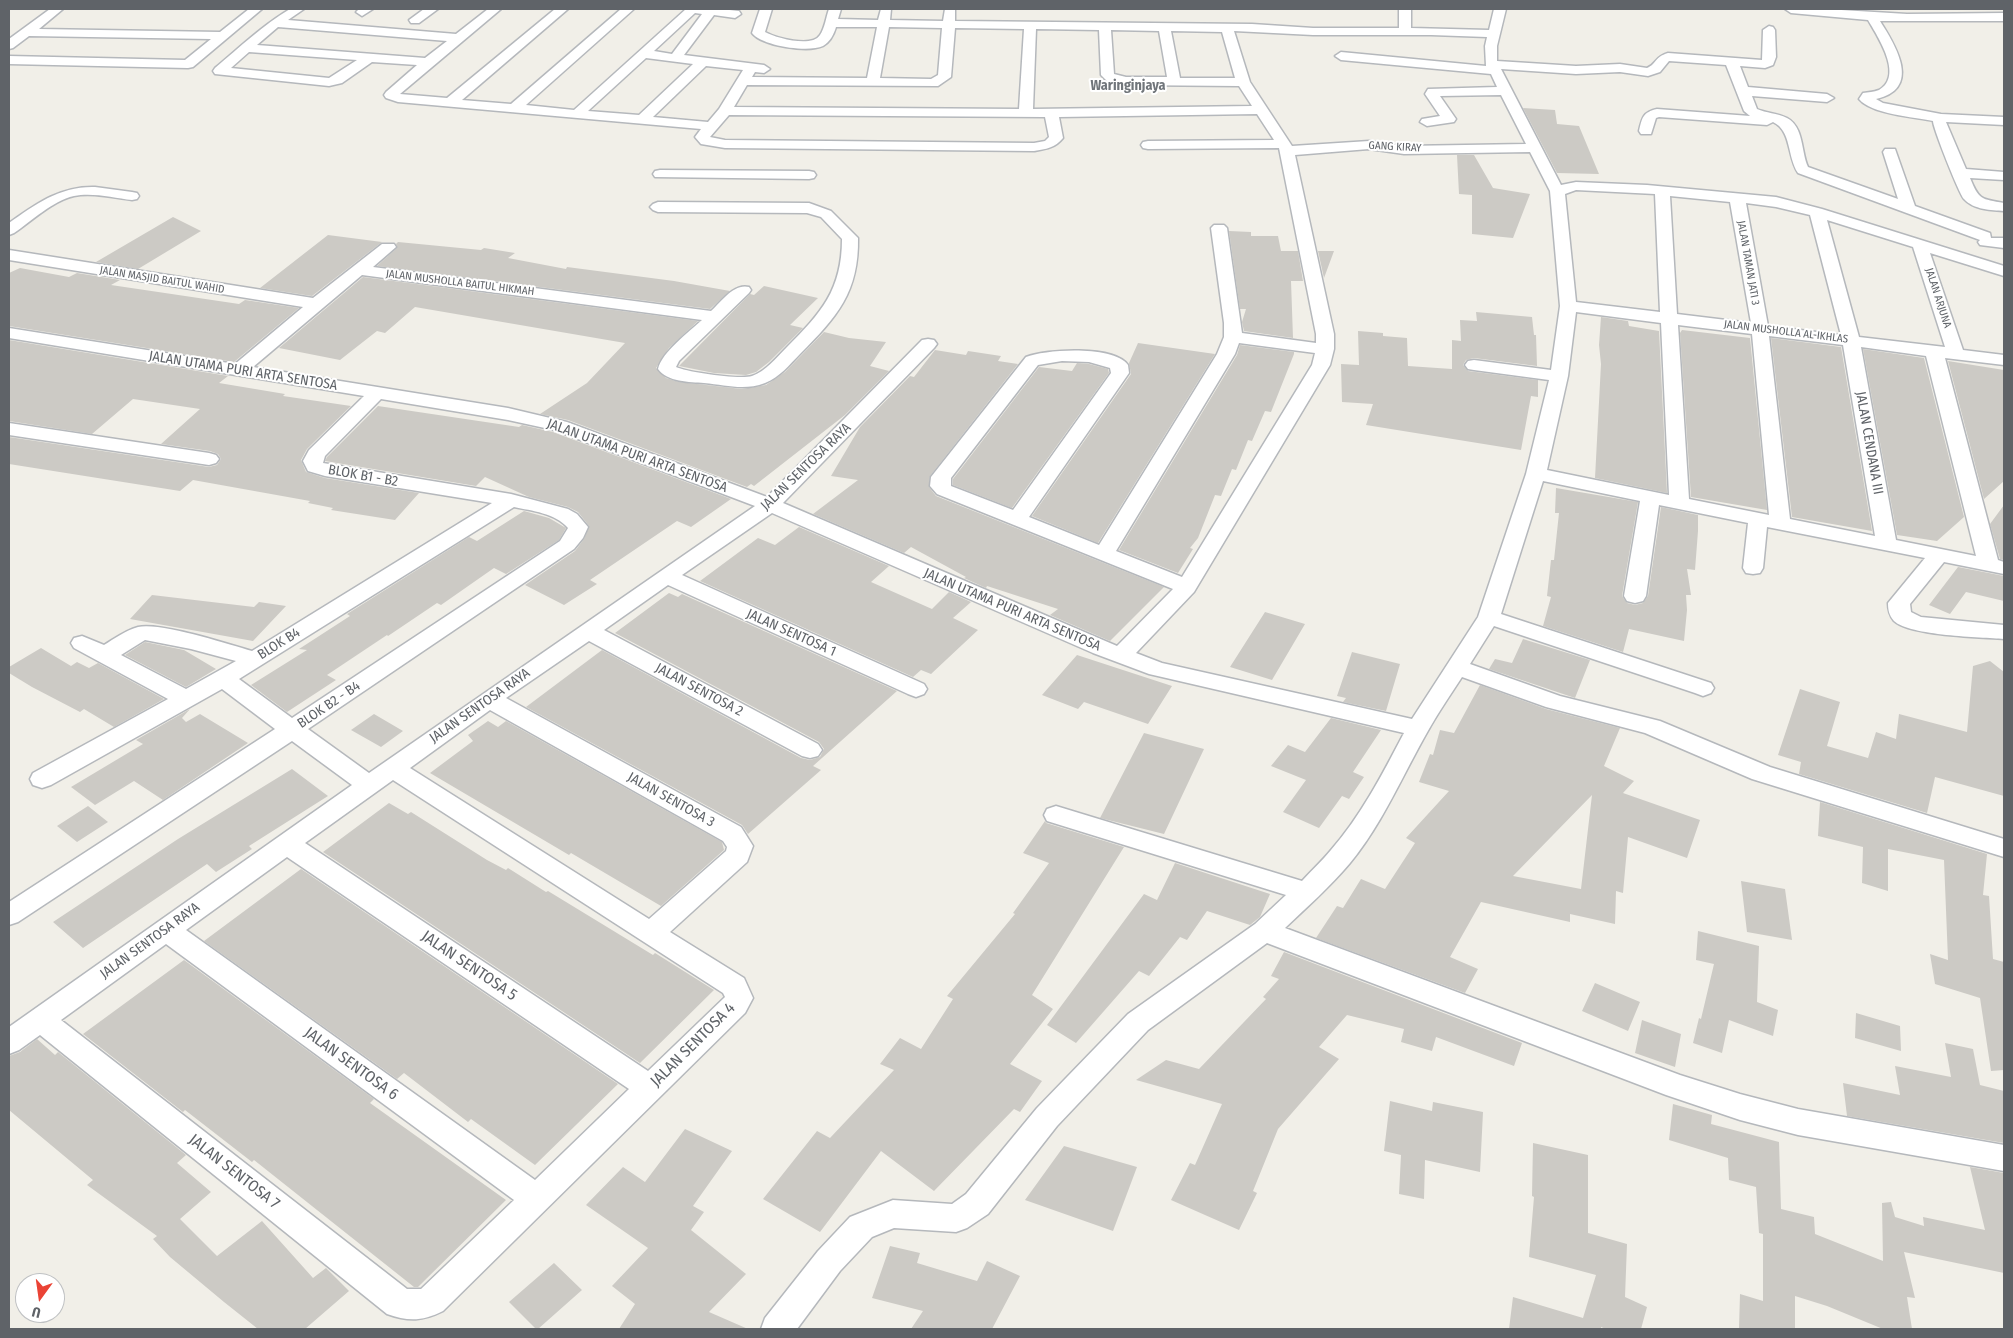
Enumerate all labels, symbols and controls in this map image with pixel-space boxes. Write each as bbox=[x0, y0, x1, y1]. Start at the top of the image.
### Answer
district label: Waringinjaya bbox=[1090, 78, 1166, 94]
street label: GANG KIRAY bbox=[1368, 139, 1422, 155]
street label: JALAN TAMAN JATI 3 bbox=[1734, 220, 1762, 306]
street label: JALAN MASJID BAITUL WAHID bbox=[99, 264, 225, 296]
street label: JALAN ARJUNA bbox=[1922, 266, 1954, 330]
street label: JALAN MUSHOLLA BAITUL HIKMAH bbox=[385, 267, 535, 299]
street label: JALAN MUSHOLLA AL-IKHLAS bbox=[1723, 318, 1849, 346]
street label: JALAN UTAMA PURI ARTA SENTOSA bbox=[147, 348, 339, 394]
street label: JALAN CENDANA III bbox=[1852, 390, 1886, 496]
street label: JALAN UTAMA PURI ARTA SENTOSA bbox=[544, 415, 730, 497]
street label: JALAN SENTOSA RAYA bbox=[757, 420, 855, 514]
street label: BLOK B1 - B2 bbox=[327, 462, 399, 490]
street label: JALAN UTAMA PURI ARTA SENTOSA bbox=[921, 565, 1103, 655]
street label: JALAN SENTOSA 1 bbox=[744, 606, 838, 660]
street label: BLOK B4 bbox=[255, 624, 303, 664]
street label: JALAN SENTOSA 2 bbox=[652, 660, 746, 720]
street label: JALAN SENTOSA RAYA bbox=[427, 665, 533, 747]
street label: BLOK B2 - B4 bbox=[294, 678, 364, 732]
street label: JALAN SENTOSA 3 bbox=[624, 769, 718, 831]
street label: JALAN SENTOSA RAYA bbox=[97, 899, 203, 983]
street label: JALAN SENTOSA 5 bbox=[418, 927, 520, 1005]
street label: JALAN SENTOSA 4 bbox=[647, 999, 739, 1091]
street label: JALAN SENTOSA 6 bbox=[300, 1023, 402, 1105]
street label: JALAN SENTOSA 7 bbox=[185, 1130, 283, 1214]
north arrow bbox=[15, 1273, 65, 1323]
text: U bbox=[30, 1303, 43, 1321]

